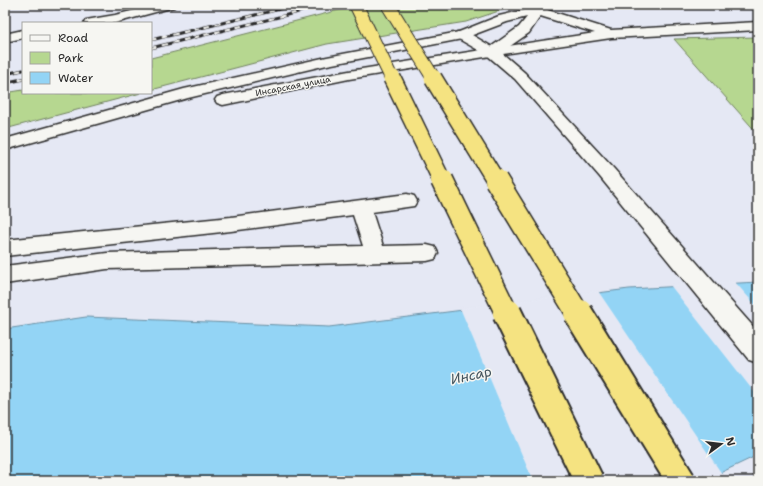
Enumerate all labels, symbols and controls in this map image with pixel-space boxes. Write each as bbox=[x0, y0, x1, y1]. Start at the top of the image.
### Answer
legend bbox=[22, 22, 152, 94]
text: Road bbox=[58, 30, 89, 46]
text: Park bbox=[58, 50, 84, 66]
text: Water bbox=[58, 70, 94, 86]
street label: Инсарская улица bbox=[254, 73, 332, 99]
water label: Инсар bbox=[449, 362, 493, 388]
north arrow bbox=[701, 424, 741, 464]
text: N bbox=[722, 435, 739, 448]

